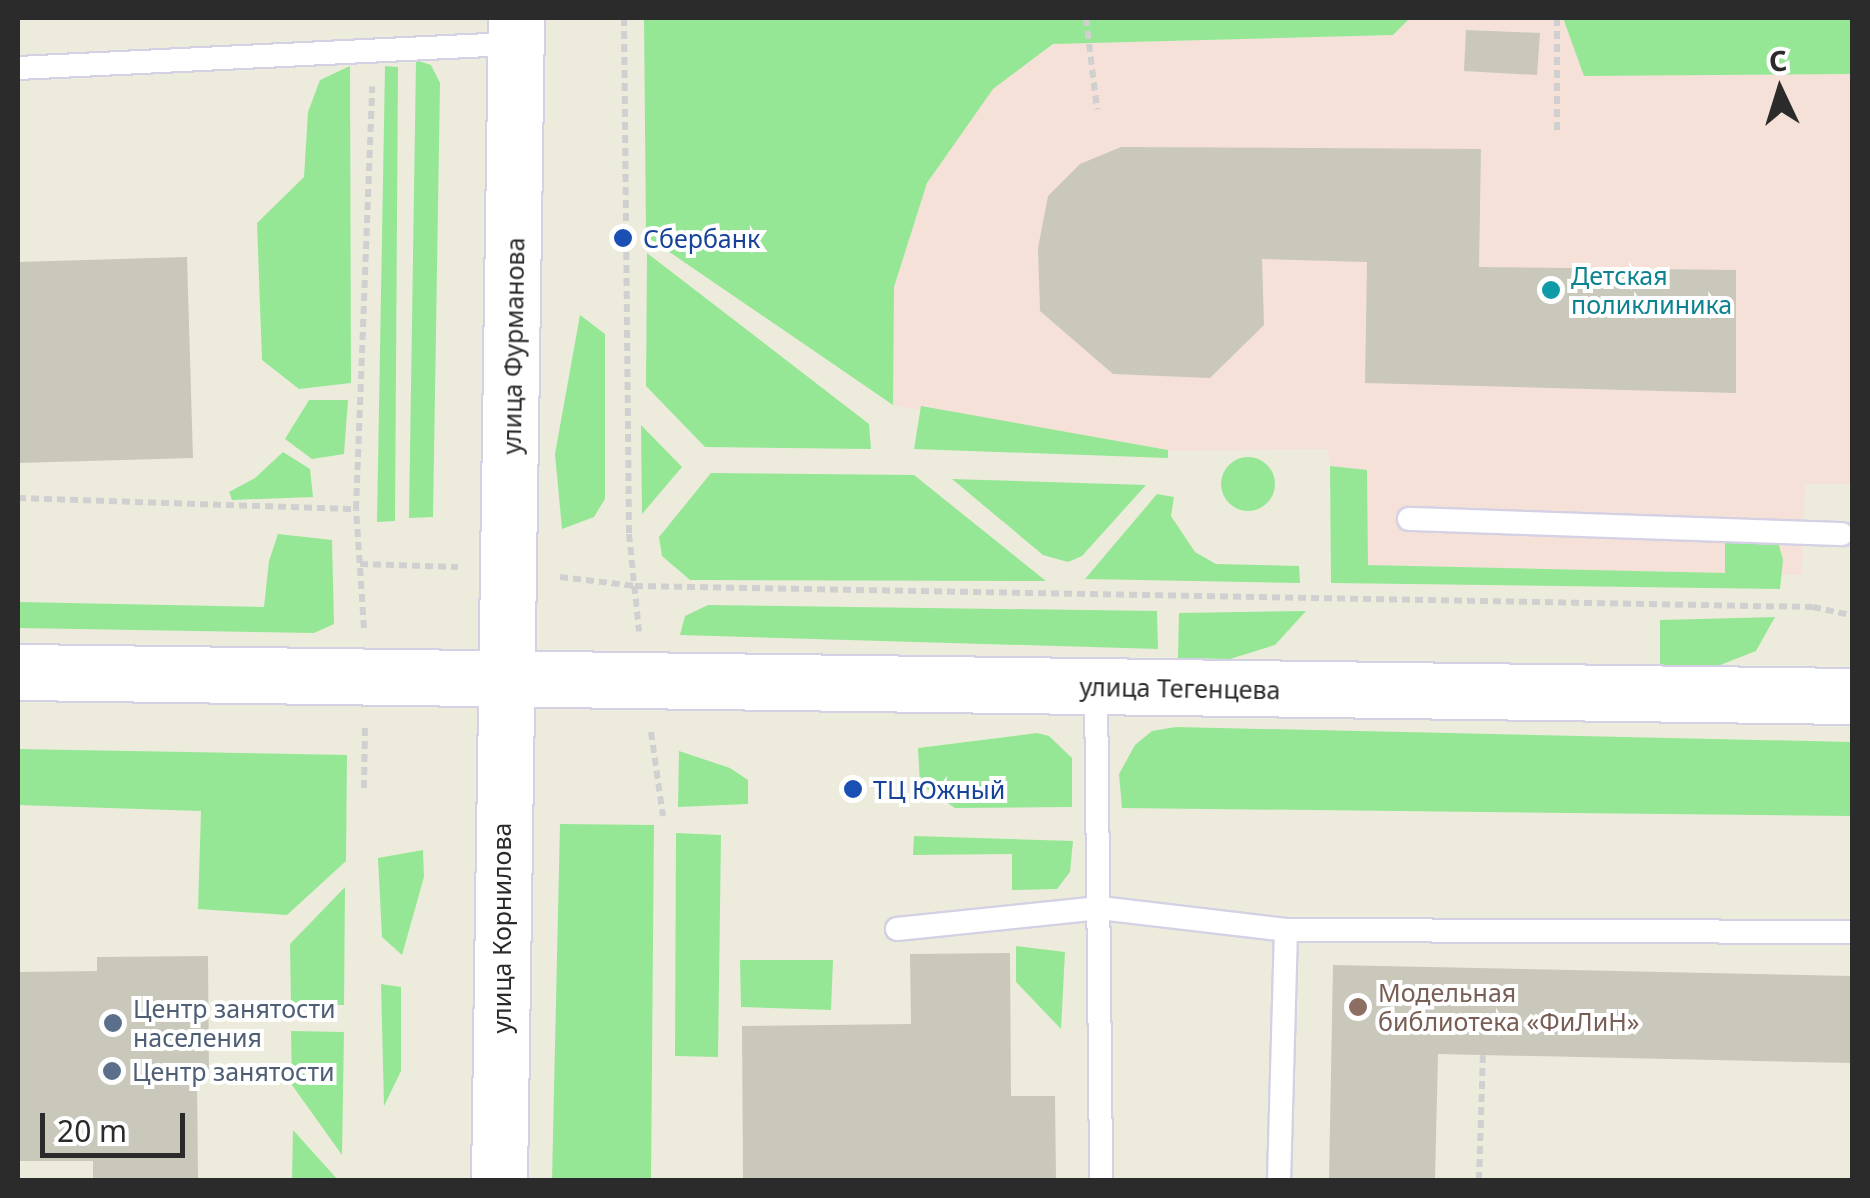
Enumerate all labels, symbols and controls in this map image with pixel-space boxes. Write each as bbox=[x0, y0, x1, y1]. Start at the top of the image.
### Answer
north arrow bbox=[1730, 40, 1830, 140]
text: С bbox=[1768, 40, 1788, 80]
place label: Сбербанк bbox=[643, 223, 760, 253]
marker: Сбербанк bbox=[612, 227, 634, 249]
street label: улица Фурманова bbox=[496, 237, 530, 455]
place label: Детская поликлиника bbox=[1571, 261, 1732, 320]
marker: Детская поликлиника bbox=[1540, 279, 1562, 301]
street label: улица Тегенцева bbox=[1079, 671, 1281, 705]
place label: ТЦ Южный bbox=[873, 774, 1005, 804]
marker: ТЦ Южный bbox=[842, 778, 864, 800]
street label: улица Корнилова bbox=[486, 823, 516, 1033]
place label: Модельная библиотека «ФиЛиН» bbox=[1378, 978, 1639, 1037]
place label: Центр занятости населения bbox=[133, 994, 336, 1053]
marker: Модельная библиотека «ФиЛиН» bbox=[1347, 996, 1369, 1018]
marker: Центр занятости населения bbox=[102, 1012, 124, 1034]
place label: Центр занятости bbox=[132, 1056, 335, 1086]
marker: Центр занятости bbox=[101, 1060, 123, 1082]
scale bar bbox=[45, 1093, 190, 1155]
text: 20 m bbox=[57, 1110, 127, 1151]

